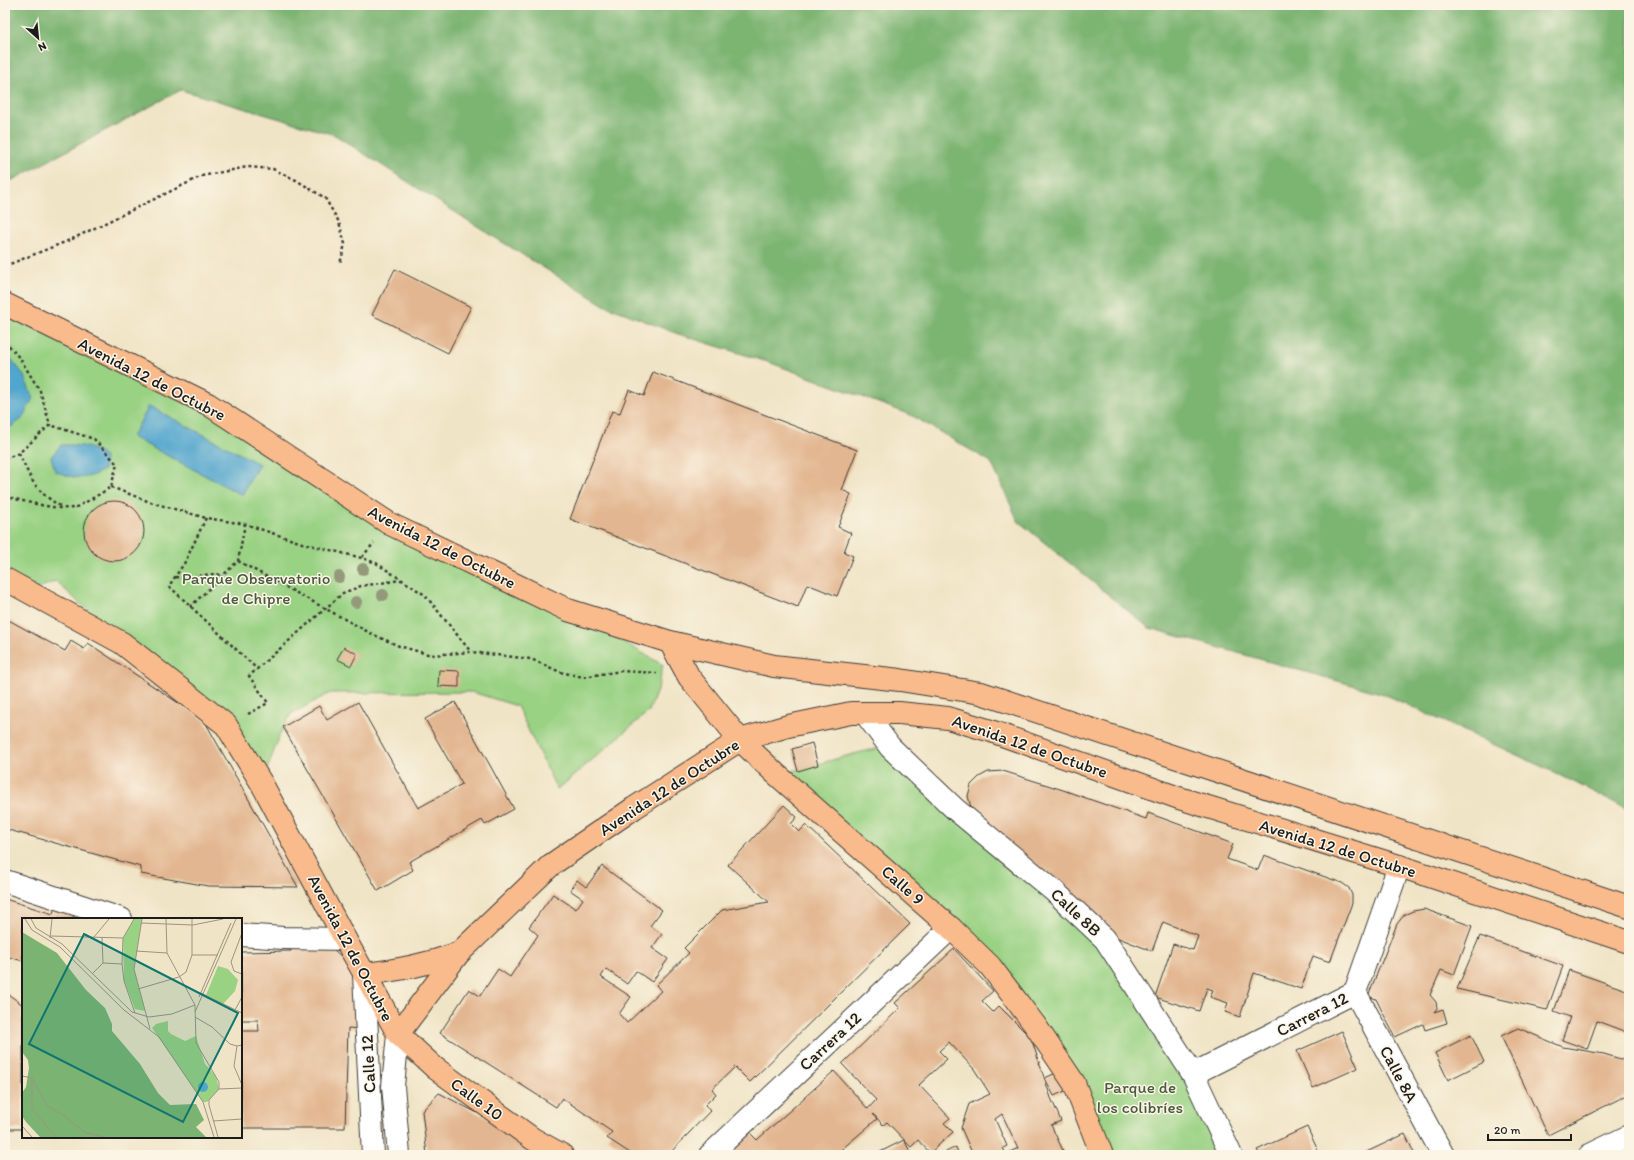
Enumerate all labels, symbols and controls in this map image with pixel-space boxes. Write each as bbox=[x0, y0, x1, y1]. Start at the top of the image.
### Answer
north arrow bbox=[18, 18, 58, 58]
text: N bbox=[36, 39, 49, 54]
street label: Avenida 12 de Octubre bbox=[75, 333, 229, 425]
street label: Avenida 12 de Octubre bbox=[365, 501, 519, 593]
park label: Parque Observatorio de Chipre bbox=[182, 568, 330, 608]
street label: Avenida 12 de Octubre bbox=[950, 710, 1110, 782]
street label: Avenida 12 de Octubre bbox=[595, 734, 743, 840]
street label: Avenida 12 de Octubre bbox=[1257, 815, 1419, 881]
street label: Calle 9 bbox=[877, 861, 929, 909]
street label: Avenida 12 de Octubre bbox=[304, 871, 398, 1025]
street label: Calle 8B bbox=[1047, 884, 1105, 940]
inset map bbox=[22, 918, 242, 1138]
street label: Carrera 12 bbox=[1273, 988, 1351, 1040]
street label: Carrera 12 bbox=[795, 1007, 865, 1075]
street label: Calle 12 bbox=[356, 1034, 380, 1094]
street label: Calle 8A bbox=[1376, 1042, 1422, 1106]
street label: Calle 10 bbox=[447, 1073, 507, 1125]
park label: Parque de los colibríes bbox=[1097, 1077, 1183, 1117]
scale bar bbox=[1488, 1116, 1571, 1142]
text: 20 m bbox=[1494, 1123, 1521, 1137]

